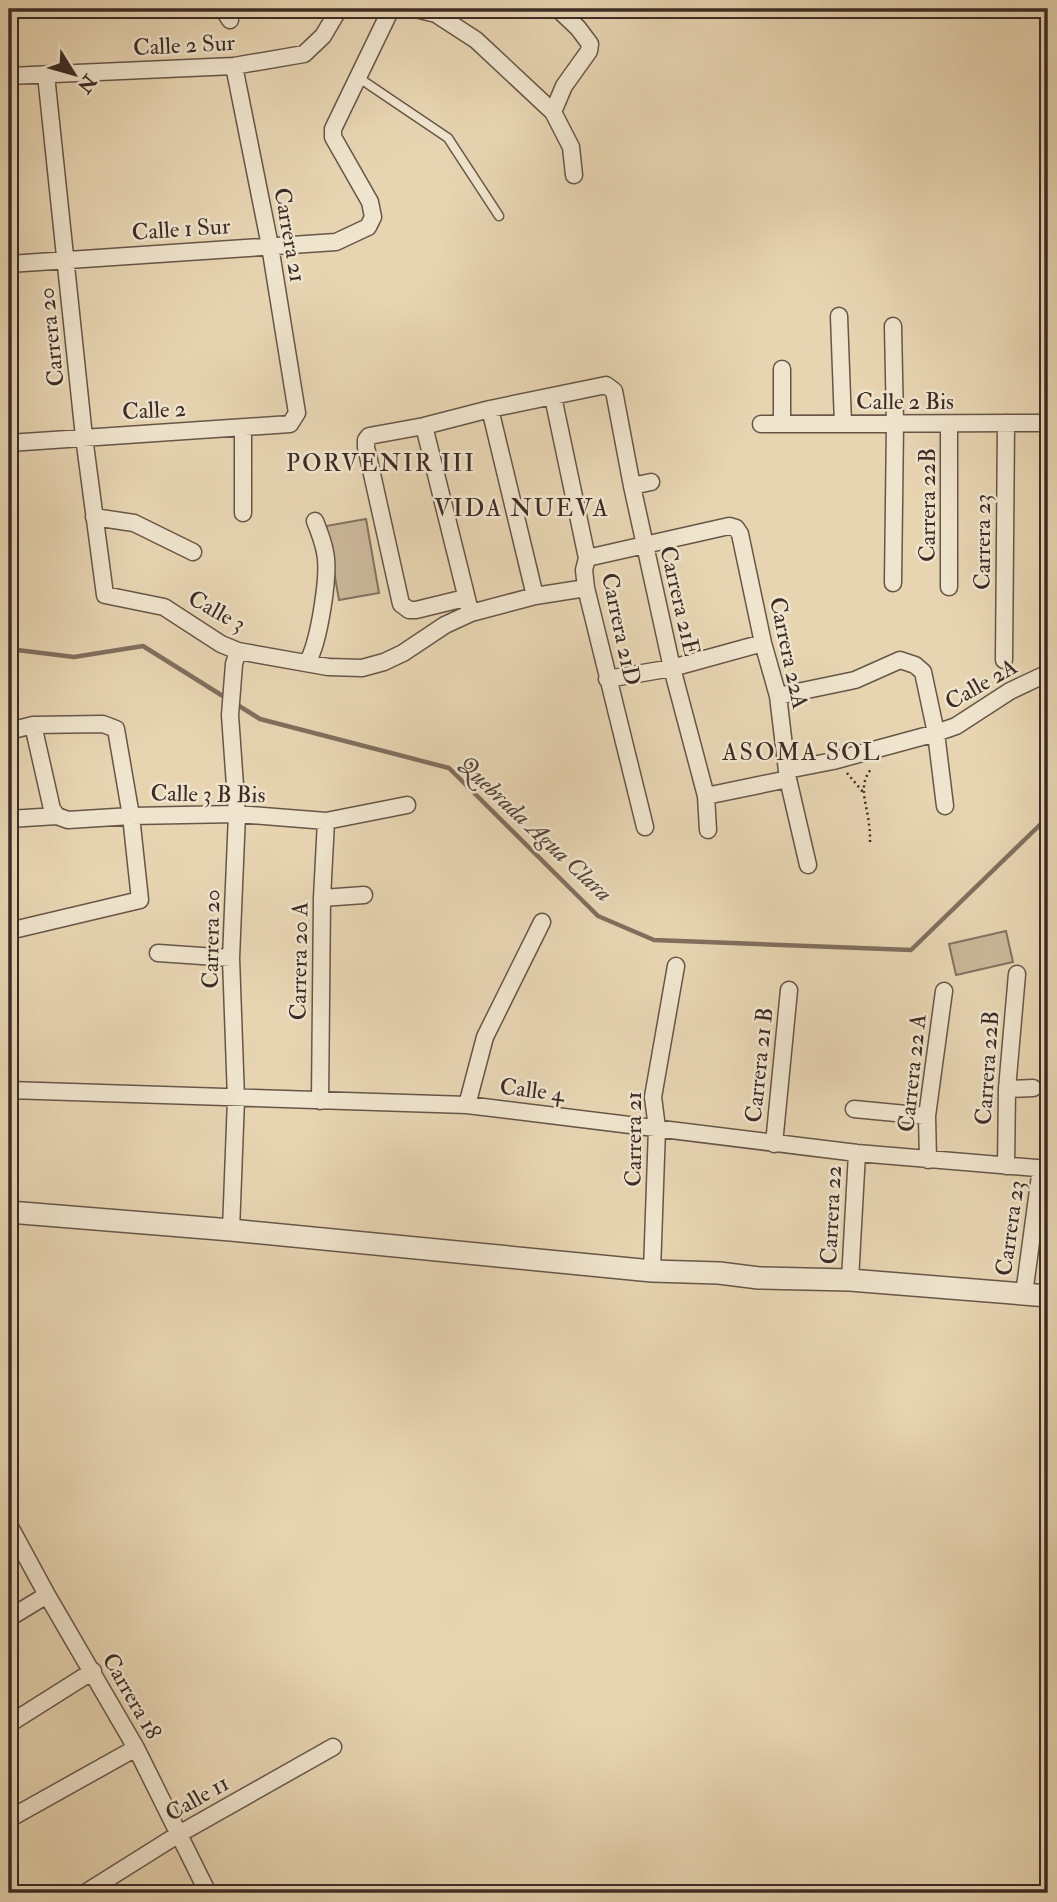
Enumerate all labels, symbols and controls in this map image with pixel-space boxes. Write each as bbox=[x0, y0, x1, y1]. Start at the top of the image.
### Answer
street label: Calle 2 Sur bbox=[132, 28, 236, 62]
north arrow bbox=[38, 38, 108, 108]
text: N bbox=[71, 69, 102, 98]
street label: Carrera 21 bbox=[267, 185, 313, 285]
street label: Calle 1 Sur bbox=[131, 211, 232, 247]
street label: Carrera 20 bbox=[31, 286, 71, 388]
street label: Calle 2 Bis bbox=[856, 387, 954, 416]
street label: Calle 2 bbox=[121, 394, 187, 426]
district label: PORVENIR III bbox=[286, 448, 476, 479]
street label: Carrera 22B bbox=[913, 448, 942, 562]
district label: VIDA NUEVA bbox=[434, 493, 610, 524]
street label: Carrera 23 bbox=[968, 494, 997, 590]
street label: Carrera 21E bbox=[653, 543, 707, 659]
street label: Carrera 21D bbox=[595, 570, 647, 688]
street label: Calle 3 bbox=[183, 583, 251, 639]
street label: Carrera 22A bbox=[763, 594, 815, 712]
street label: Calle 2A bbox=[940, 652, 1023, 716]
district label: ASOMA SOL bbox=[721, 737, 882, 768]
water label: Quebrada Agua Clara bbox=[451, 749, 619, 909]
street label: Calle 3 B Bis bbox=[150, 778, 266, 810]
street label: Carrera 20 bbox=[196, 889, 226, 989]
street label: Carrera 20 A bbox=[283, 901, 315, 1021]
street label: Carrera 21 B bbox=[739, 1006, 779, 1124]
street label: Carrera 22B bbox=[969, 1010, 1005, 1126]
street label: Carrera 22 A bbox=[891, 1012, 933, 1133]
street label: Calle 4 bbox=[498, 1072, 567, 1109]
street label: Carrera 21 bbox=[619, 1091, 648, 1187]
street label: Carrera 22 bbox=[814, 1165, 848, 1265]
street label: Carrera 23 bbox=[989, 1178, 1031, 1278]
street label: Carrera 18 bbox=[96, 1648, 168, 1744]
street label: Calle 11 bbox=[160, 1768, 234, 1828]

